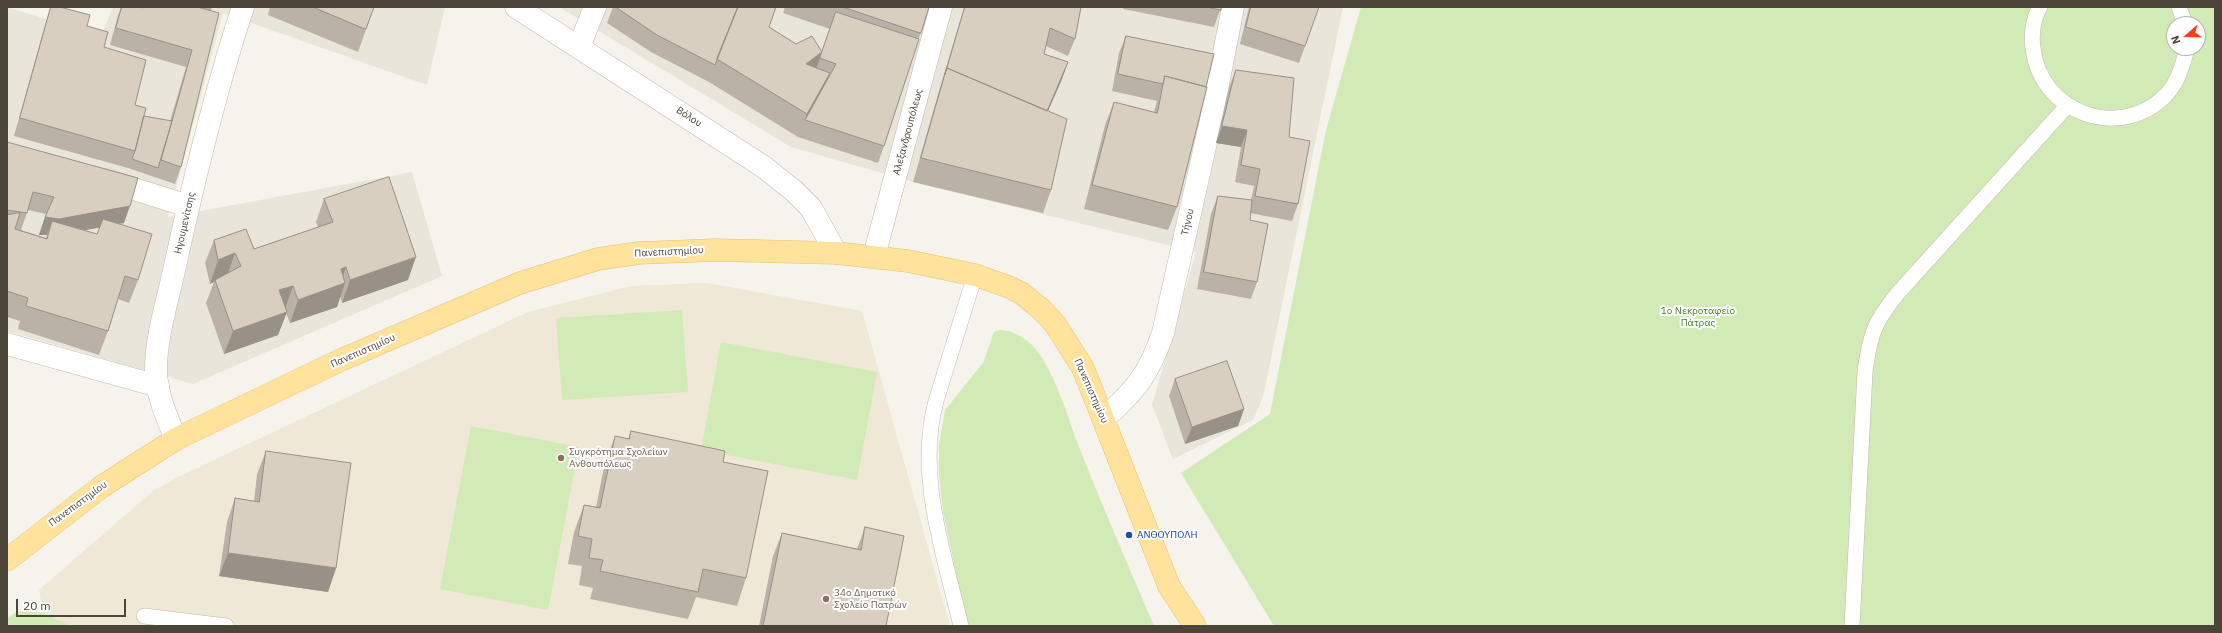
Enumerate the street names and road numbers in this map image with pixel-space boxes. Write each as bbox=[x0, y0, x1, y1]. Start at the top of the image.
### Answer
street label: Αλεξανδρουπόλεως bbox=[891, 87, 925, 177]
street label: Βόλου bbox=[674, 104, 704, 130]
street label: Ηγουμενίτσης bbox=[172, 191, 198, 255]
street label: Τήνου bbox=[1179, 207, 1197, 237]
street label: Πανεπιστημίου bbox=[634, 244, 704, 260]
street label: Πανεπιστημίου bbox=[329, 331, 397, 371]
street label: Πανεπιστημίου bbox=[1071, 357, 1111, 425]
street label: Πανεπιστημίου bbox=[46, 479, 110, 529]

